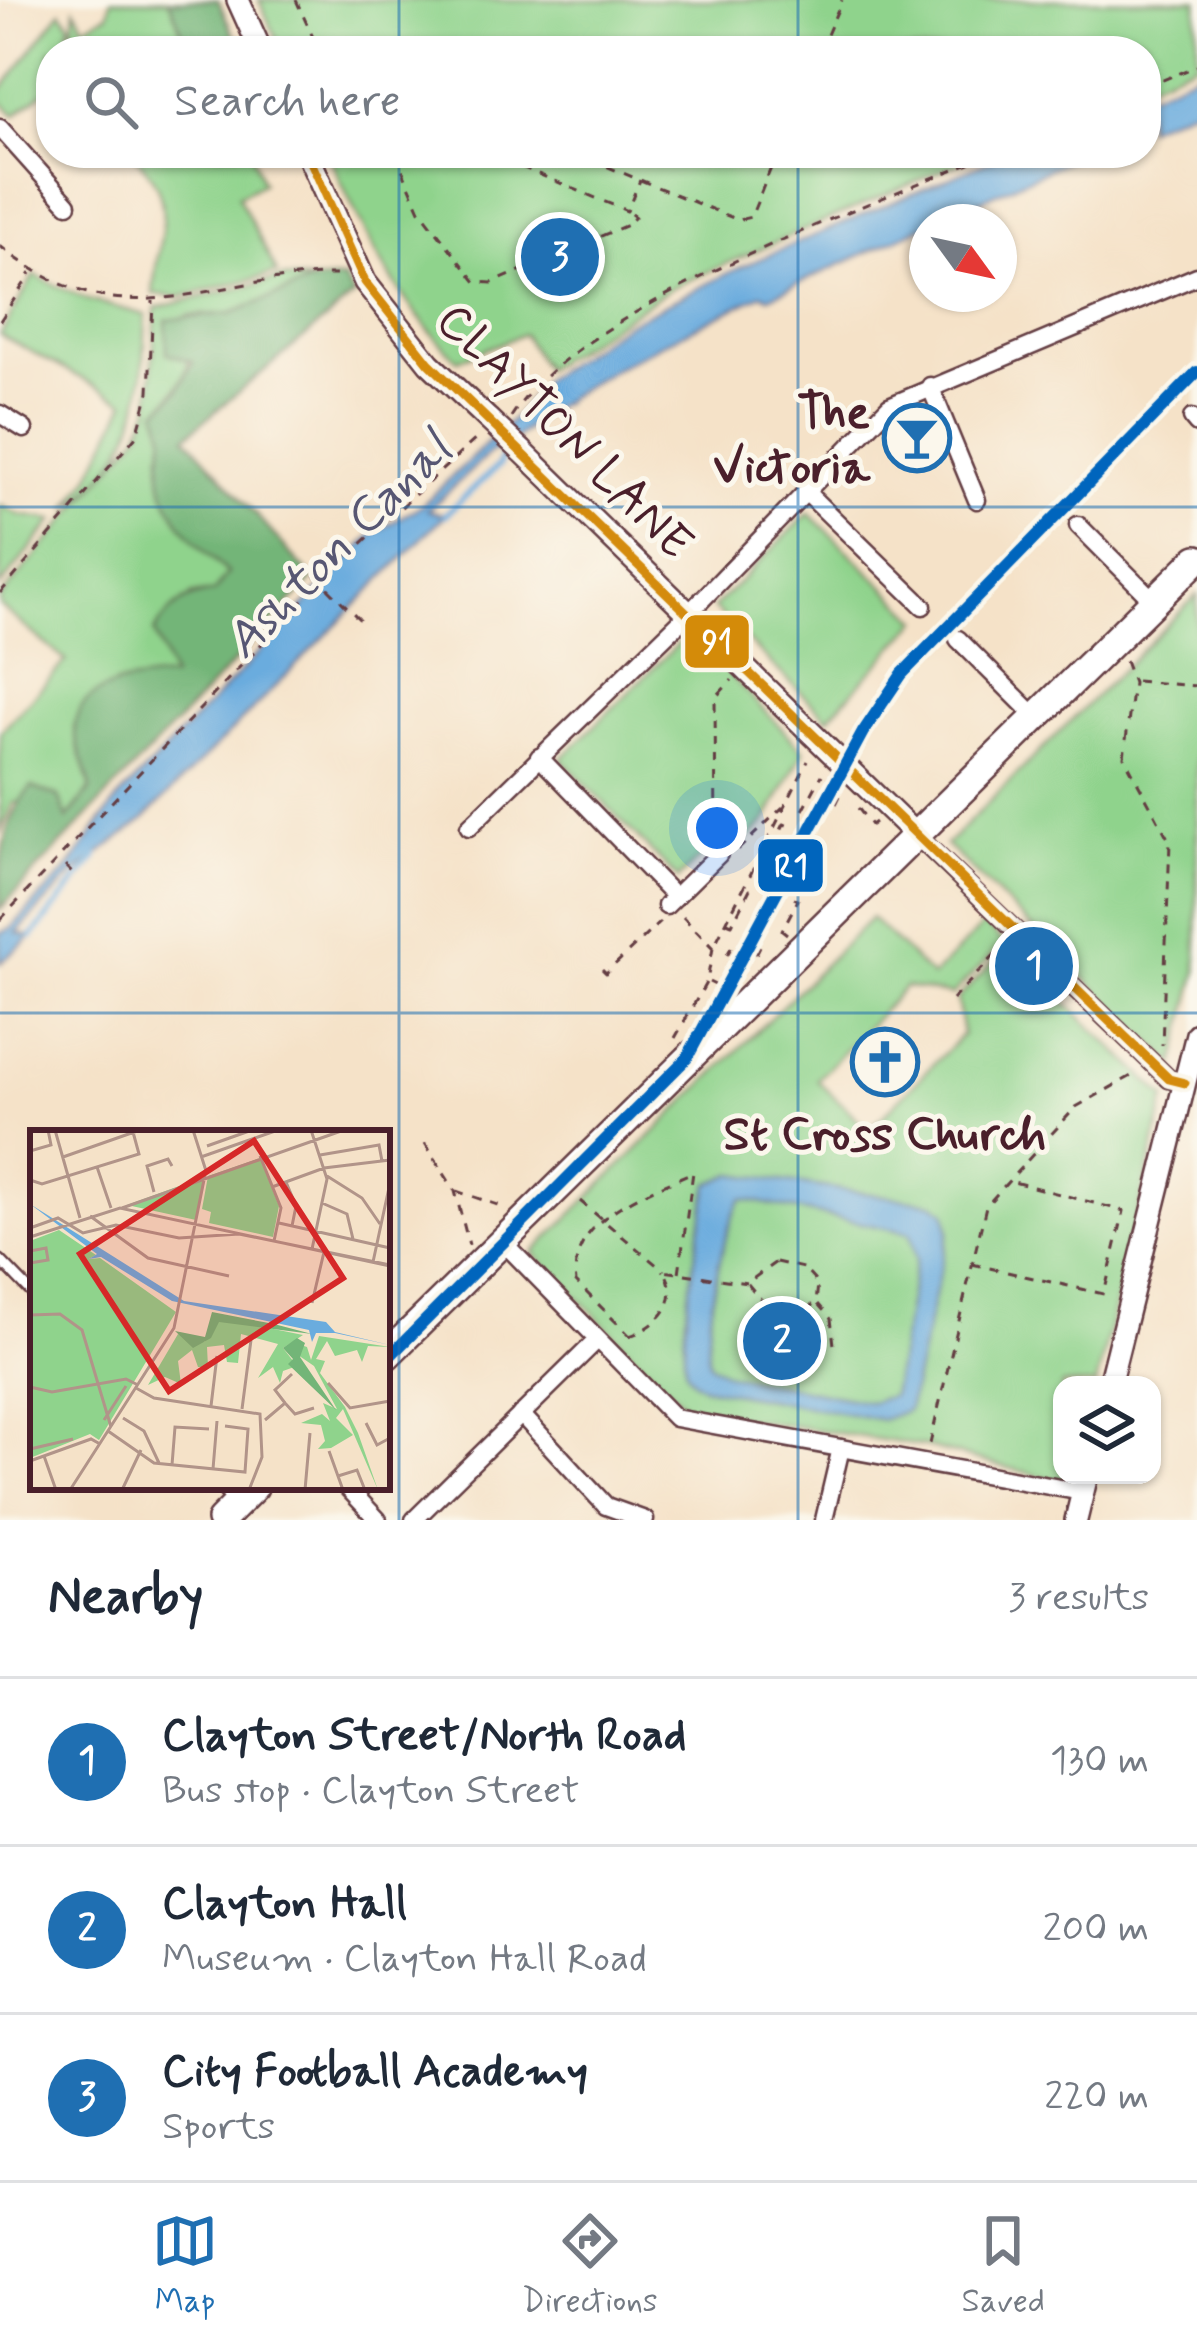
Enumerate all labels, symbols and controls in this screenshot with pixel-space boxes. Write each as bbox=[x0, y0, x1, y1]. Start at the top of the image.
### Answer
search box bbox=[36, 36, 1161, 168]
icon: search bbox=[78, 69, 144, 135]
text: Search here bbox=[174, 73, 401, 132]
north arrow bbox=[909, 204, 1017, 312]
pin: 3 bbox=[521, 212, 599, 302]
street label: CLAYTON LANE bbox=[422, 290, 706, 574]
place label: The Victoria bbox=[713, 382, 871, 500]
bar icon: The Victoria bbox=[882, 403, 952, 473]
water label: Ashton Canal bbox=[211, 416, 470, 674]
line badge: 91 bbox=[683, 613, 751, 670]
text: 91 bbox=[702, 622, 732, 666]
your location bbox=[687, 798, 747, 858]
line badge: R1 bbox=[756, 837, 825, 894]
text: R1 bbox=[774, 846, 808, 890]
pin: 1 bbox=[995, 921, 1073, 1011]
church icon: St Cross Church bbox=[850, 1027, 920, 1097]
place label: St Cross Church bbox=[724, 1104, 1046, 1167]
inset map bbox=[30, 1130, 390, 1490]
pin: 2 bbox=[743, 1296, 821, 1386]
map controls bbox=[1053, 1376, 1161, 1484]
button: layers bbox=[1053, 1376, 1161, 1484]
text: Nearby bbox=[48, 1565, 203, 1631]
text: 3 results bbox=[1008, 1573, 1149, 1624]
text: Clayton Street/North Road bbox=[162, 1707, 686, 1766]
text: 1 bbox=[78, 1736, 96, 1787]
text: 130 m bbox=[1050, 1736, 1149, 1787]
text: Bus stop · Clayton Street bbox=[162, 1766, 579, 1817]
text: Clayton Hall bbox=[162, 1875, 407, 1934]
text: 2 bbox=[77, 1904, 97, 1955]
text: 200 m bbox=[1043, 1904, 1149, 1955]
text: Museum · Clayton Hall Road bbox=[162, 1934, 647, 1985]
text: City Football Academy bbox=[162, 2043, 588, 2102]
text: 3 bbox=[78, 2072, 96, 2123]
text: 220 m bbox=[1044, 2072, 1149, 2123]
text: Sports bbox=[162, 2102, 275, 2153]
tab: Map bbox=[152, 2208, 218, 2324]
tab: Directions bbox=[522, 2208, 658, 2324]
tab: Saved bbox=[962, 2208, 1045, 2324]

